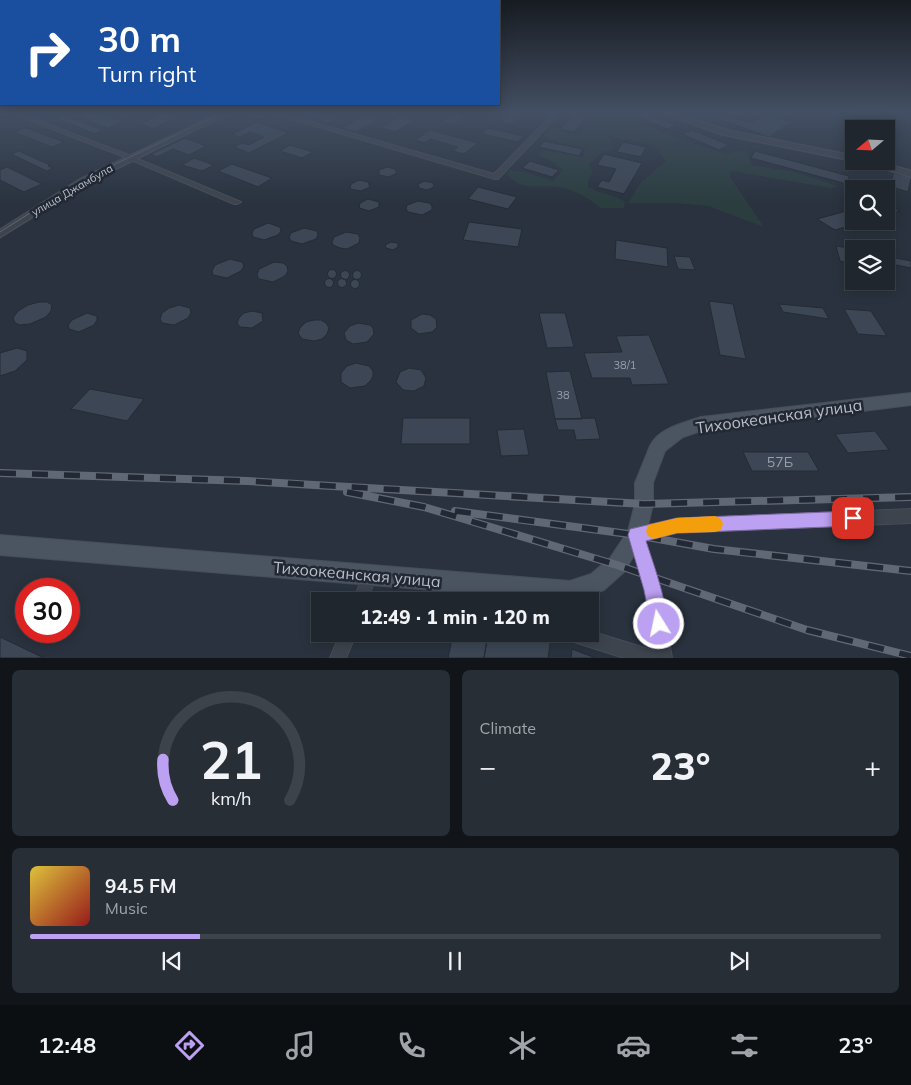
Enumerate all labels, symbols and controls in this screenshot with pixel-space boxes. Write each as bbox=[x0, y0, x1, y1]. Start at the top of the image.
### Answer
text: 30 m bbox=[98, 17, 181, 61]
icon: right bbox=[15, 20, 80, 85]
text: Turn right bbox=[98, 60, 196, 88]
north arrow bbox=[845, 120, 895, 170]
map controls bbox=[845, 120, 895, 290]
street label: улица Джамбула bbox=[29, 161, 115, 219]
button: search bbox=[845, 180, 895, 230]
button: layers bbox=[845, 240, 895, 290]
house number: 38/1 bbox=[614, 358, 636, 372]
house number: 38 bbox=[556, 388, 570, 402]
street label: Тихоокеанская улица bbox=[694, 394, 864, 438]
house number: 57Б bbox=[767, 453, 793, 471]
pin bbox=[832, 497, 874, 539]
icon: arrive bbox=[839, 504, 867, 532]
street label: Тихоокеанская улица bbox=[272, 557, 442, 591]
speed limit sign: 30 bbox=[15, 578, 80, 643]
position arrow bbox=[632, 597, 684, 649]
text: 12:49 · 1 min · 120 m bbox=[360, 605, 550, 629]
text: Climate bbox=[480, 718, 536, 738]
text: 21 bbox=[200, 727, 262, 792]
text: 23° bbox=[650, 742, 710, 790]
text: − bbox=[480, 749, 496, 784]
text: + bbox=[864, 749, 881, 784]
text: km/h bbox=[211, 787, 251, 809]
text: 94.5 FM bbox=[105, 874, 177, 898]
text: Music bbox=[105, 898, 148, 918]
icon: previous bbox=[158, 947, 186, 975]
icon: pause bbox=[441, 947, 469, 975]
icon: next bbox=[725, 947, 753, 975]
icon: directions bbox=[172, 1028, 207, 1063]
icon: music bbox=[283, 1028, 318, 1063]
icon: phone bbox=[394, 1028, 429, 1063]
icon: climate bbox=[505, 1028, 540, 1063]
icon: car bbox=[616, 1028, 651, 1063]
icon: filters bbox=[727, 1028, 762, 1063]
text: 12:48 bbox=[38, 1031, 96, 1059]
text: 23° bbox=[838, 1031, 873, 1059]

